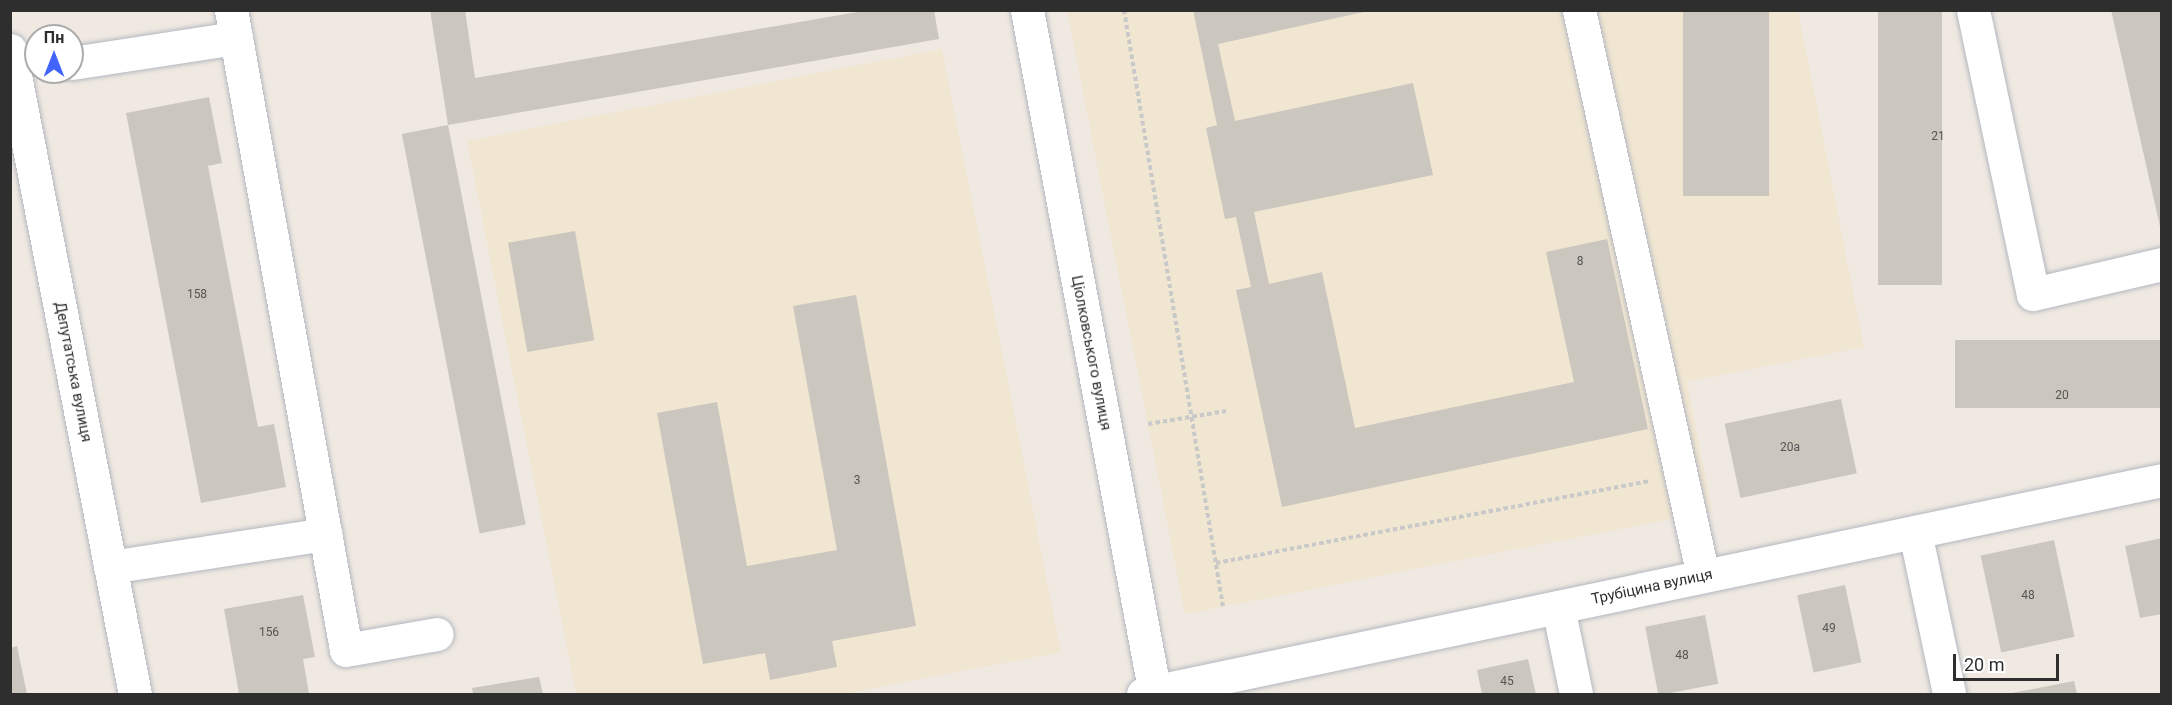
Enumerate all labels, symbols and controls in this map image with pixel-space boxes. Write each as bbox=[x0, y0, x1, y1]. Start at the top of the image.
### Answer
north arrow bbox=[24, 24, 84, 84]
text: Пн bbox=[44, 28, 64, 47]
house number: 21 bbox=[1931, 130, 1945, 144]
house number: 8 bbox=[1577, 255, 1583, 269]
street label: Ціолковського вулиця bbox=[1067, 274, 1115, 432]
house number: 158 bbox=[187, 288, 207, 302]
street label: Депутатська вулиця bbox=[51, 300, 95, 444]
house number: 20 bbox=[2055, 389, 2069, 403]
house number: 20а bbox=[1780, 441, 1800, 455]
house number: 3 bbox=[854, 474, 860, 488]
street label: Трубіцина вулиця bbox=[1590, 565, 1714, 609]
house number: 48 bbox=[2021, 589, 2035, 603]
house number: 49 bbox=[1822, 622, 1836, 636]
house number: 156 bbox=[259, 626, 279, 640]
scale bar bbox=[1956, 642, 2062, 680]
house number: 48 bbox=[1675, 649, 1689, 663]
text: 20 m bbox=[1964, 654, 2004, 675]
house number: 45 bbox=[1500, 675, 1514, 689]

